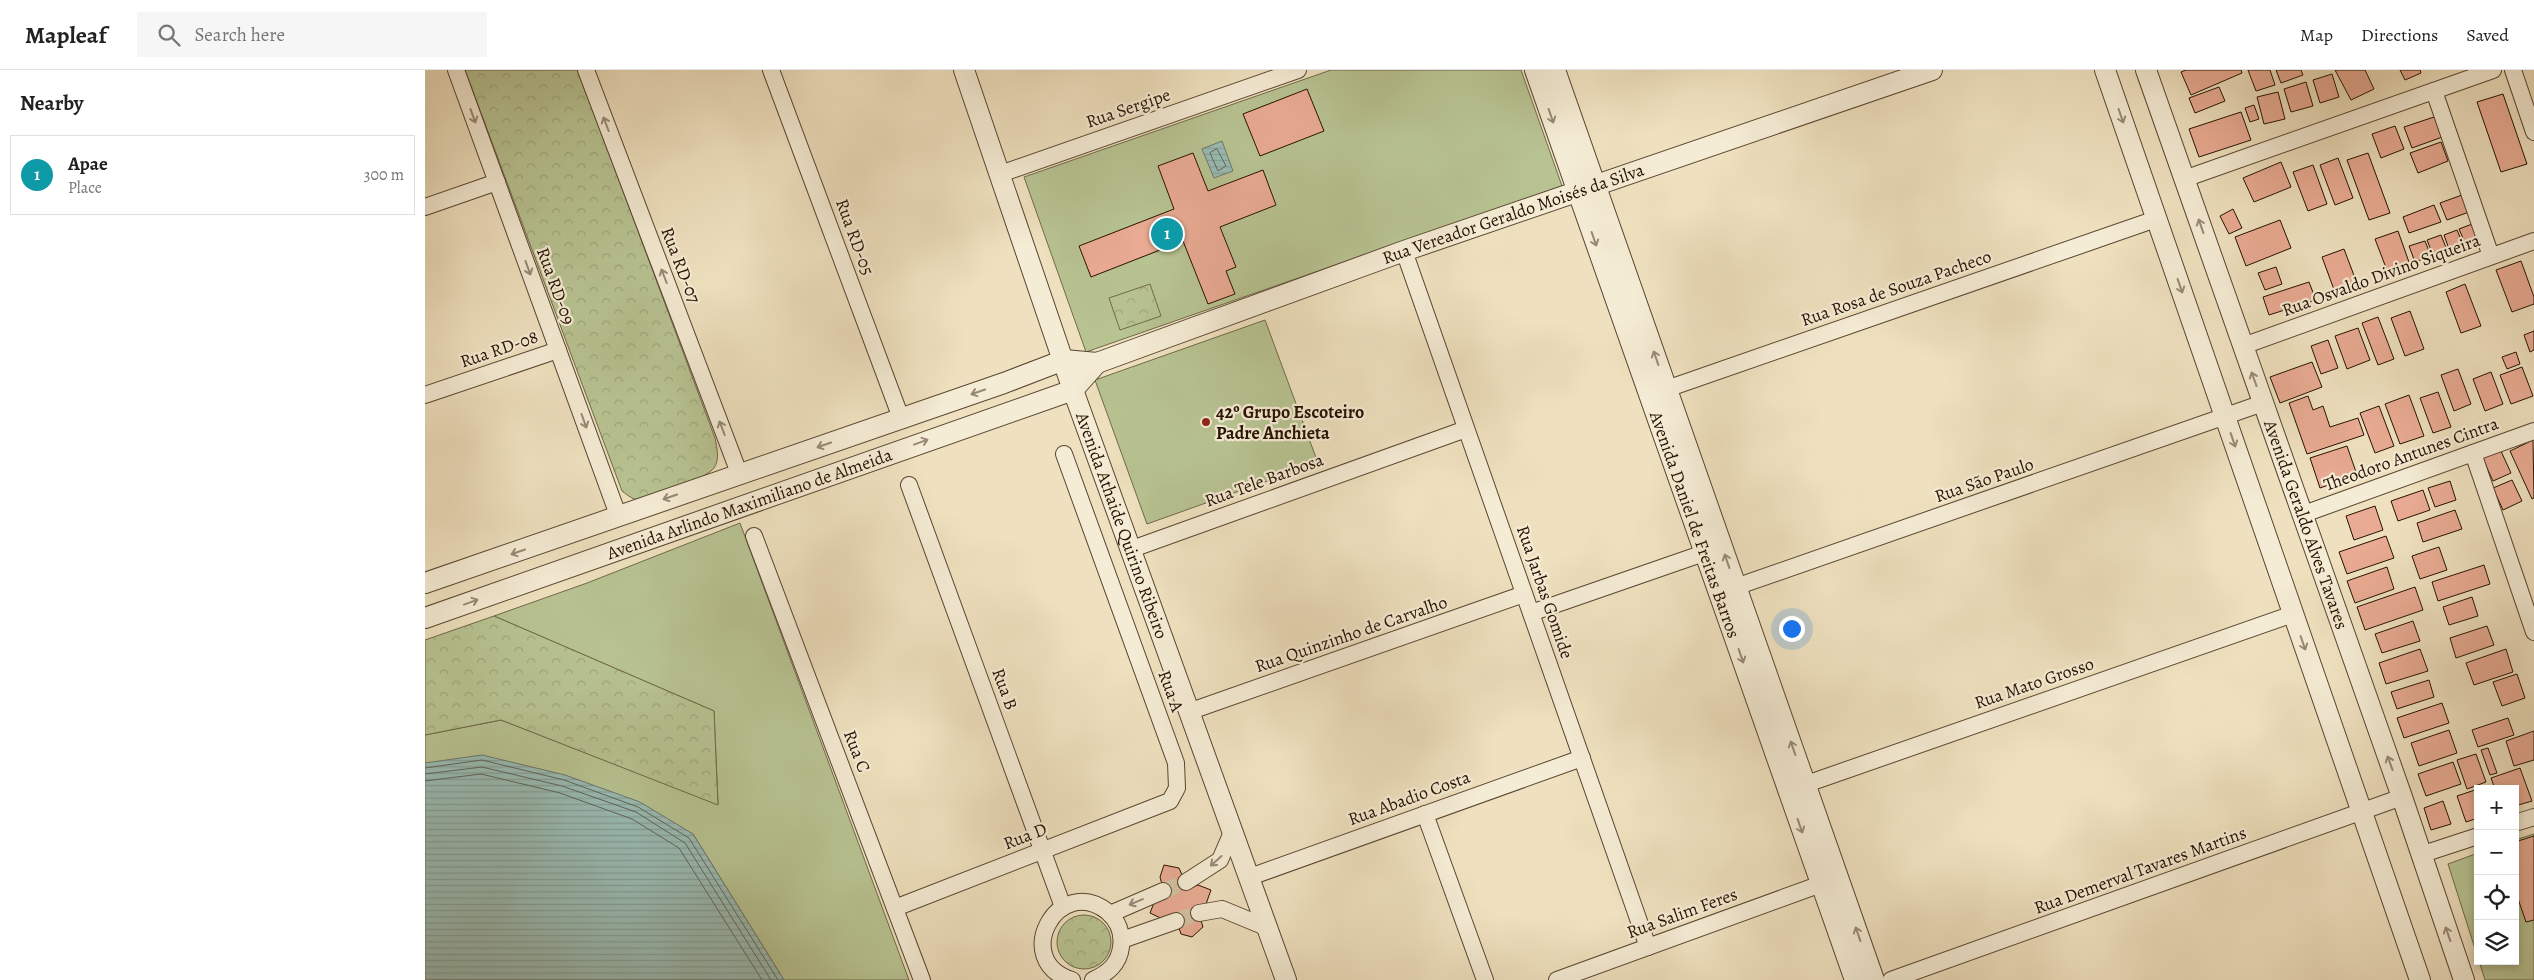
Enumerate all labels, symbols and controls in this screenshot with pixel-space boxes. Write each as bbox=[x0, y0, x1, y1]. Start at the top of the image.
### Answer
search box bbox=[137, 12, 487, 57]
text: Mapleaf bbox=[25, 19, 107, 51]
icon: search bbox=[155, 21, 183, 49]
text: Search here bbox=[195, 22, 285, 48]
text: Map bbox=[2300, 23, 2333, 47]
text: Directions bbox=[2361, 23, 2438, 47]
text: Saved bbox=[2466, 23, 2509, 47]
street label: Rua Sergipe bbox=[1083, 82, 1173, 134]
text: Nearby bbox=[20, 89, 83, 117]
one-way arrow bbox=[469, 108, 478, 123]
one-way arrow bbox=[1547, 108, 1556, 123]
one-way arrow bbox=[2117, 108, 2126, 123]
one-way arrow bbox=[601, 117, 610, 132]
text: Apae bbox=[68, 151, 108, 177]
street label: Rua Vereador Geraldo Moisés da Silva bbox=[1379, 157, 1648, 270]
text: 1 bbox=[34, 164, 40, 186]
text: 300 m bbox=[364, 164, 404, 186]
text: Place bbox=[68, 177, 102, 199]
street label: Rua RD-05 bbox=[830, 195, 880, 279]
pin: 1 bbox=[1151, 215, 1183, 253]
one-way arrow bbox=[2195, 218, 2205, 234]
street label: Rua RD-07 bbox=[655, 223, 707, 307]
street label: Rua Osvaldo Divino Siqueira bbox=[2278, 228, 2484, 322]
one-way arrow bbox=[1590, 230, 1599, 246]
street label: Rua RD-09 bbox=[531, 244, 581, 328]
street label: Rua Rosa de Souza Pacheco bbox=[1798, 244, 1994, 332]
one-way arrow bbox=[524, 260, 533, 276]
one-way arrow bbox=[659, 269, 668, 284]
one-way arrow bbox=[2175, 278, 2185, 294]
street label: Rua RD-08 bbox=[457, 324, 541, 374]
one-way arrow bbox=[1651, 351, 1660, 367]
one-way arrow bbox=[2249, 372, 2258, 388]
one-way arrow bbox=[971, 388, 986, 397]
place label: 42º Grupo Escoteiro Padre Anchieta bbox=[1216, 400, 1364, 445]
street label: Avenida Daniel de Freitas Barros bbox=[1644, 407, 1746, 641]
street label: Avenida Athaide Quirino Ribeiro bbox=[1070, 408, 1174, 642]
street label: Theodoro Antunes Cintra bbox=[2320, 411, 2502, 497]
one-way arrow bbox=[580, 413, 589, 428]
marker: 42º Grupo Escoteiro Padre Anchieta bbox=[1200, 416, 1212, 428]
street label: Avenida Geraldo Alves Tavares bbox=[2258, 416, 2354, 633]
one-way arrow bbox=[716, 421, 726, 436]
one-way arrow bbox=[2229, 432, 2238, 447]
one-way arrow bbox=[913, 437, 929, 447]
one-way arrow bbox=[816, 440, 832, 450]
street label: Avenida Arlindo Maximiliano de Almeida bbox=[603, 442, 896, 565]
street label: Rua Tele Barbosa bbox=[1201, 447, 1327, 513]
street label: Rua São Paulo bbox=[1931, 452, 2037, 508]
one-way arrow bbox=[663, 493, 679, 502]
street label: Rua Jarbas Gomide bbox=[1511, 522, 1579, 662]
one-way arrow bbox=[510, 548, 526, 557]
one-way arrow bbox=[1722, 554, 1732, 570]
street label: Rua Quinzinho de Carvalho bbox=[1252, 590, 1450, 678]
one-way arrow bbox=[463, 597, 479, 607]
your location bbox=[1779, 616, 1805, 642]
one-way arrow bbox=[2299, 635, 2308, 650]
one-way arrow bbox=[1737, 648, 1746, 663]
street label: Rua Mato Grosso bbox=[1971, 651, 2097, 715]
street label: Rua B bbox=[986, 665, 1024, 713]
street label: Rua A bbox=[1152, 667, 1190, 716]
street label: Rua C bbox=[838, 726, 876, 776]
one-way arrow bbox=[1788, 740, 1797, 756]
one-way arrow bbox=[2385, 756, 2394, 772]
street label: Rua Abadio Costa bbox=[1344, 765, 1474, 831]
map controls bbox=[2474, 785, 2519, 965]
button: + bbox=[2474, 785, 2519, 830]
street label: Rua D bbox=[1000, 817, 1050, 855]
one-way arrow bbox=[1796, 818, 1805, 833]
street label: Rua Demerval Tavares Martins bbox=[2031, 820, 2249, 920]
button: − bbox=[2474, 830, 2519, 875]
one-way arrow bbox=[1209, 855, 1222, 867]
button: locate bbox=[2474, 875, 2519, 920]
street label: Rua Salim Feres bbox=[1623, 882, 1741, 944]
one-way arrow bbox=[1129, 898, 1144, 907]
button: layers bbox=[2474, 920, 2519, 965]
one-way arrow bbox=[1853, 927, 1862, 942]
one-way arrow bbox=[2443, 927, 2452, 942]

